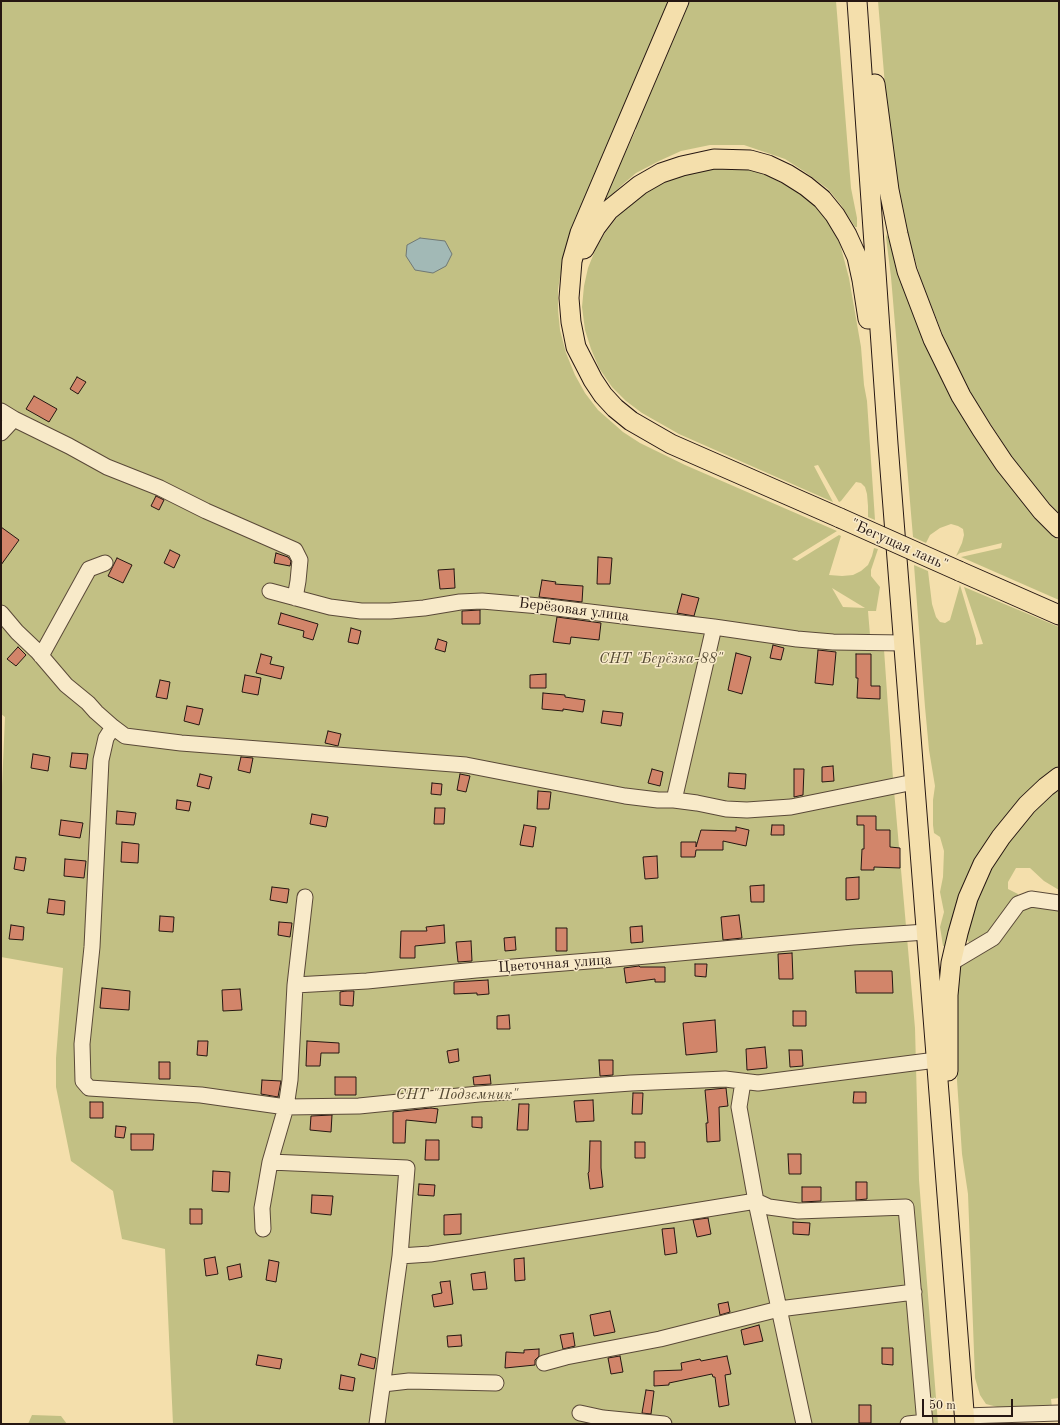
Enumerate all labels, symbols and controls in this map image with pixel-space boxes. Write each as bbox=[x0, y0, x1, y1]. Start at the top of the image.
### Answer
street label: "Бегущая лань" bbox=[847, 515, 951, 575]
street label: Берёзовая улица bbox=[518, 594, 630, 626]
park label: СНТ "Берёзка-88" bbox=[599, 650, 723, 668]
street label: Цветочная улица bbox=[497, 951, 613, 977]
park label: СНТ "Подземник" bbox=[396, 1086, 518, 1104]
scale bar bbox=[924, 1391, 1015, 1417]
text: 50 m bbox=[929, 1400, 956, 1412]

